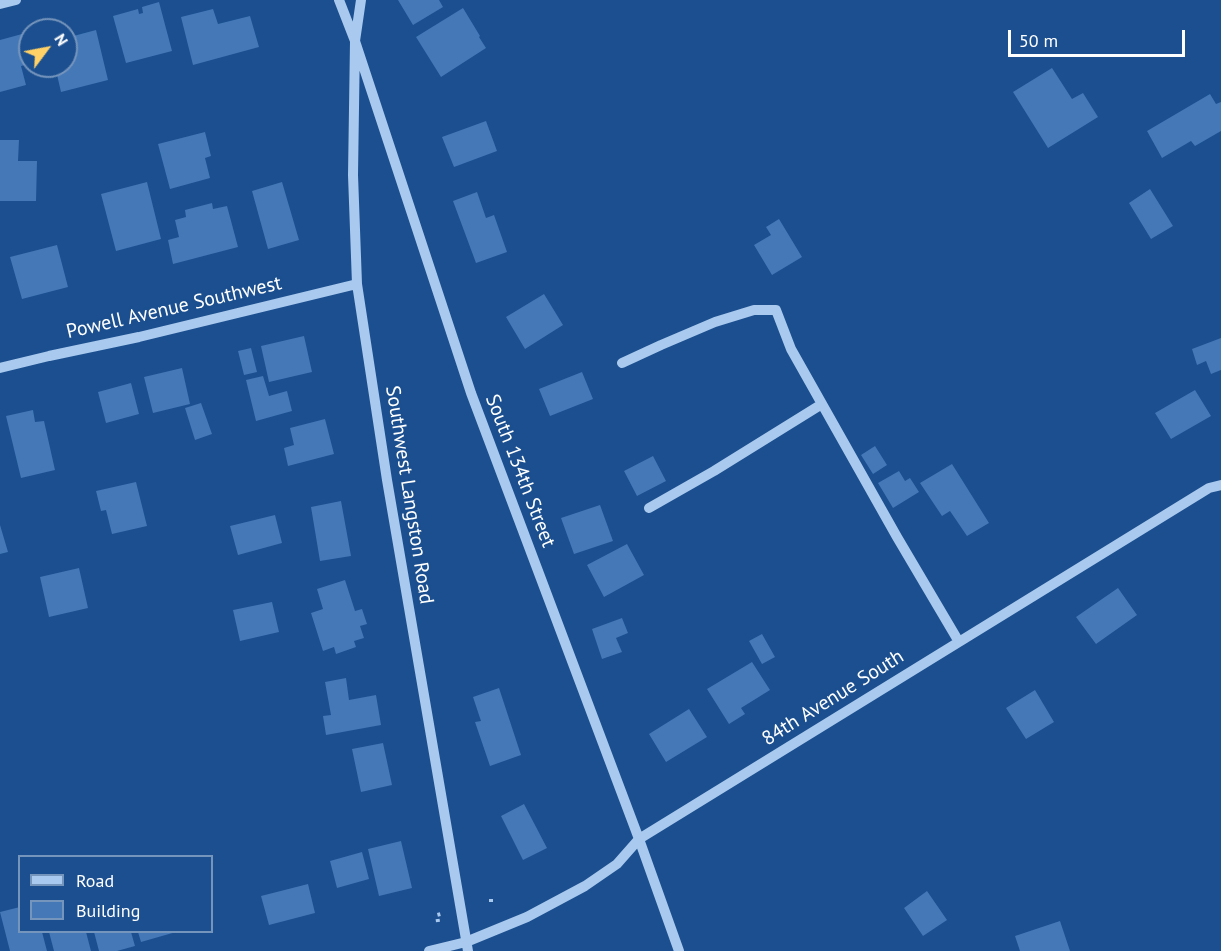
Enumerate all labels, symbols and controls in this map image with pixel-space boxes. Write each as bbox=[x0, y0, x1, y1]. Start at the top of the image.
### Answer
north arrow bbox=[18, 18, 78, 78]
scale bar bbox=[1011, 18, 1188, 56]
text: 50 m bbox=[1019, 29, 1058, 52]
text: N bbox=[50, 30, 73, 49]
street label: Powell Avenue Southwest bbox=[64, 272, 284, 344]
street label: Southwest Langston Road bbox=[380, 384, 438, 606]
street label: South 134th Street bbox=[480, 391, 560, 551]
street label: 84th Avenue South bbox=[758, 645, 908, 751]
legend bbox=[18, 855, 213, 933]
text: Road bbox=[76, 869, 114, 892]
text: Building bbox=[76, 899, 140, 922]

